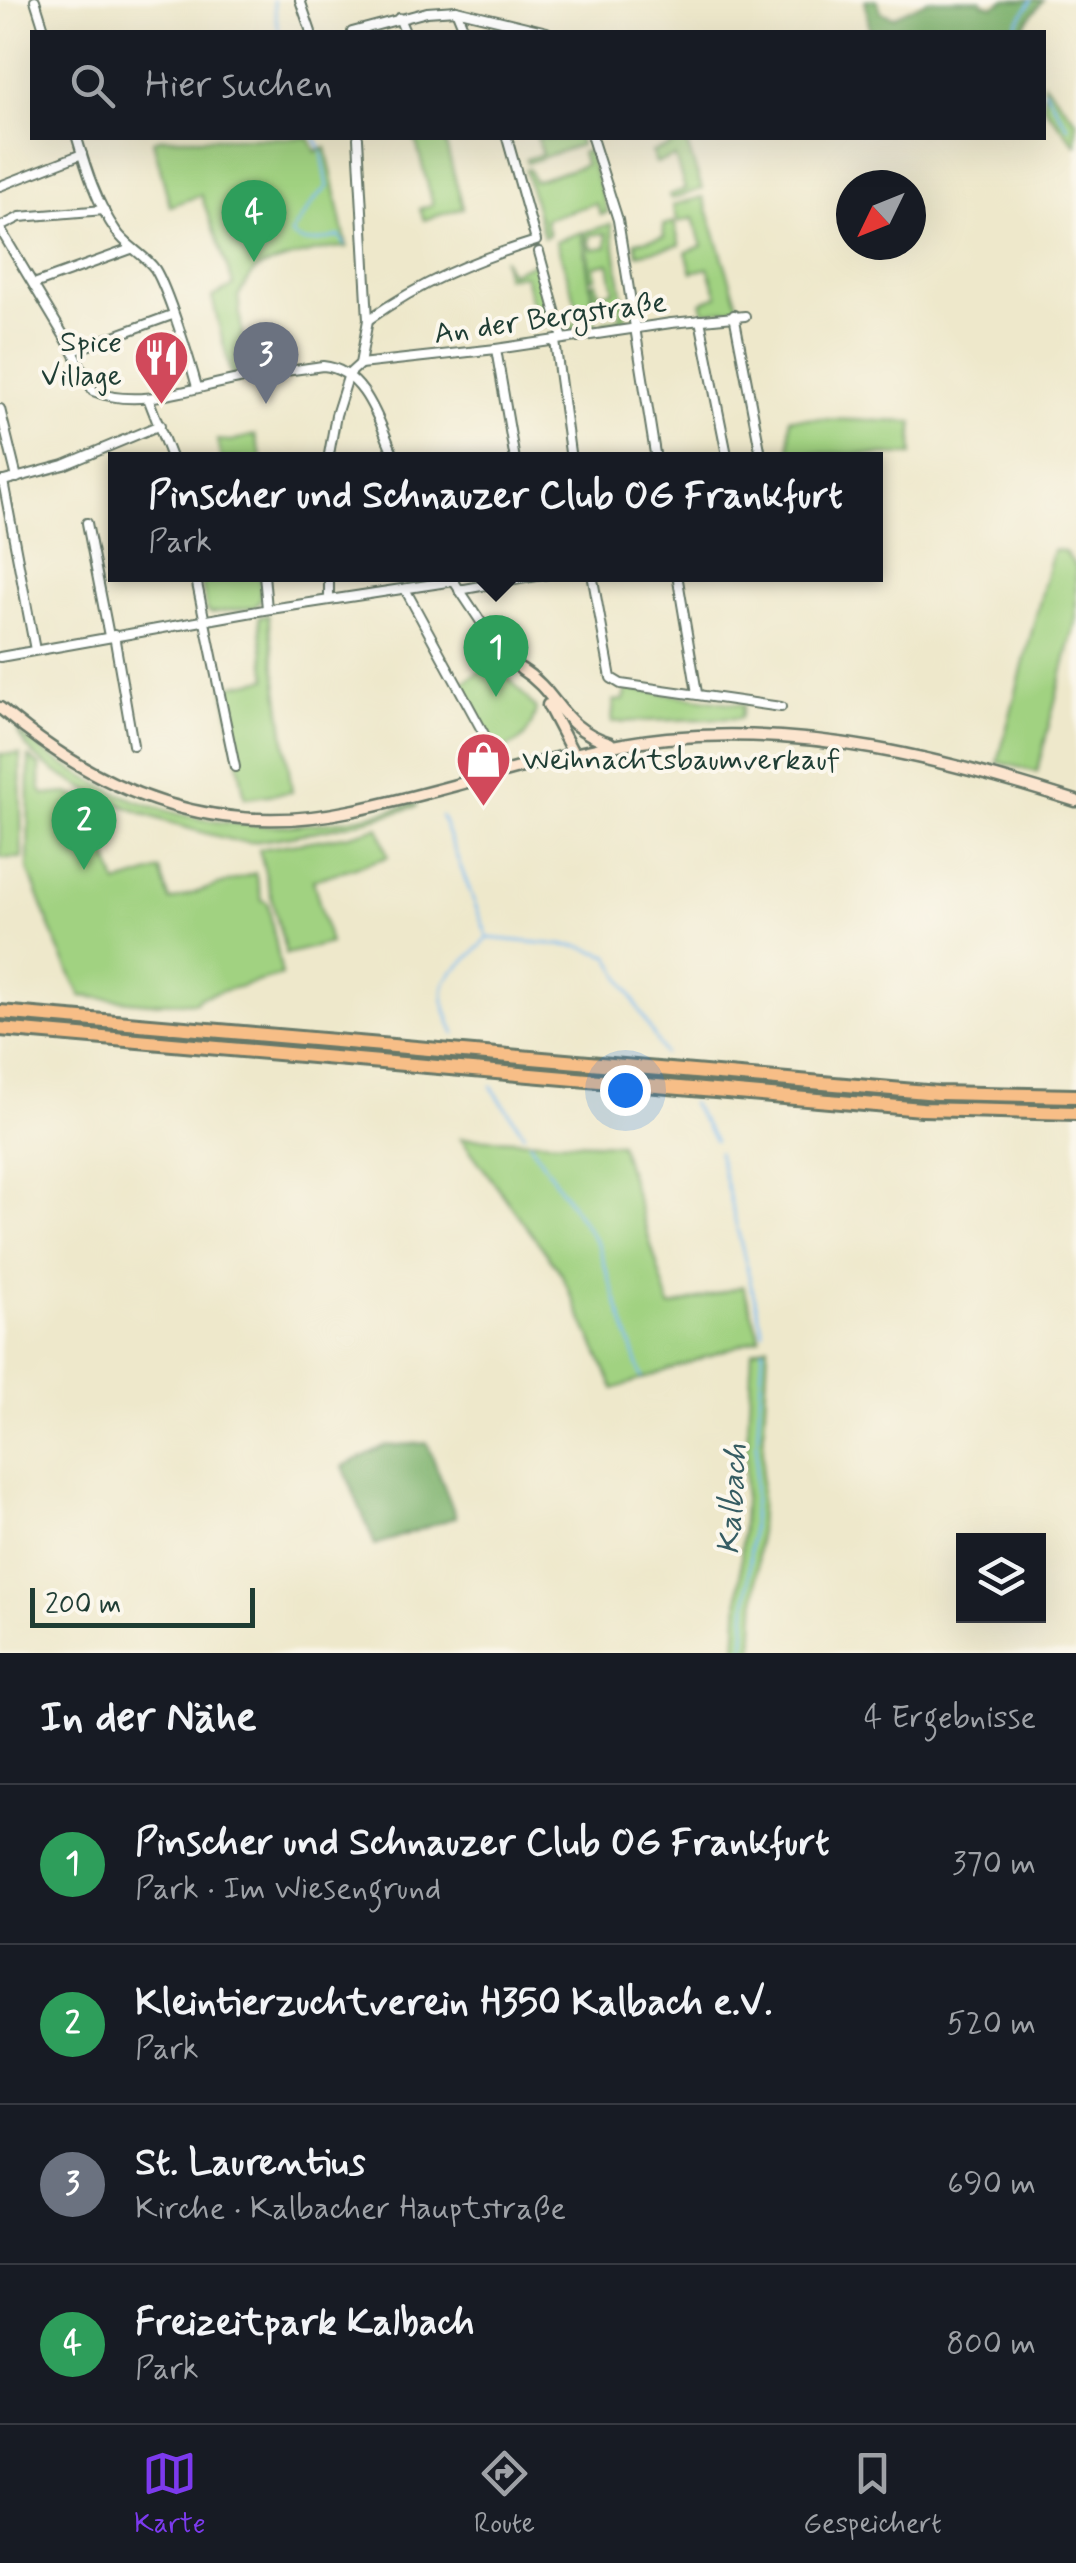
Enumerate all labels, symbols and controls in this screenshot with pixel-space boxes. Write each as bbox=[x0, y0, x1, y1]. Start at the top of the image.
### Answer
search box bbox=[30, 30, 1046, 140]
icon: search bbox=[65, 58, 120, 113]
text: Hier suchen bbox=[145, 61, 333, 110]
north arrow bbox=[836, 170, 926, 260]
pin: 4 bbox=[222, 180, 286, 262]
street label: An der Bergstraße bbox=[431, 283, 669, 356]
pin: 3 bbox=[234, 322, 298, 404]
place label: Spice Village bbox=[41, 323, 122, 396]
restaurant icon: Spice Village bbox=[131, 328, 191, 407]
popup bbox=[108, 452, 883, 582]
text: Pinscher und Schnauzer Club OG Frankfurt bbox=[148, 472, 843, 521]
text: Park bbox=[148, 521, 212, 563]
pin: 1 bbox=[464, 614, 528, 697]
shop icon: Weihnachtsbaumverkauf bbox=[453, 729, 513, 808]
place label: Weihnachtsbaumverkauf bbox=[522, 741, 840, 780]
pin: 2 bbox=[52, 788, 116, 870]
your location bbox=[600, 1065, 651, 1116]
water label: Kalbach bbox=[708, 1442, 758, 1556]
map controls bbox=[956, 1533, 1046, 1623]
button: layers bbox=[956, 1533, 1046, 1623]
scale bar bbox=[30, 1583, 255, 1628]
text: 200 m bbox=[45, 1587, 121, 1624]
text: In der Nähe bbox=[40, 1691, 257, 1746]
text: 4 Ergebnisse bbox=[864, 1697, 1036, 1739]
text: Pinscher und Schnauzer Club OG Frankfurt bbox=[135, 1819, 829, 1868]
text: 1 bbox=[65, 1843, 80, 1885]
text: 370 m bbox=[952, 1843, 1036, 1885]
text: Park · Im Wiesengrund bbox=[135, 1868, 441, 1910]
text: Kleintierzuchtverein H350 Kalbach e.V. bbox=[135, 1979, 773, 2028]
text: 2 bbox=[65, 2003, 80, 2045]
text: 520 m bbox=[947, 2003, 1036, 2045]
text: Park bbox=[135, 2028, 199, 2070]
text: St. Laurentius bbox=[135, 2139, 365, 2188]
text: 3 bbox=[65, 2163, 80, 2205]
text: 690 m bbox=[947, 2163, 1036, 2205]
text: Kirche · Kalbacher Hauptstraße bbox=[135, 2188, 566, 2230]
text: Freizeitpark Kalbach bbox=[135, 2299, 475, 2348]
text: 4 bbox=[63, 2323, 82, 2365]
text: 800 m bbox=[946, 2323, 1036, 2365]
text: Park bbox=[135, 2348, 199, 2390]
tab: Karte bbox=[134, 2446, 206, 2543]
tab: Route bbox=[474, 2446, 535, 2543]
tab: Gespeichert bbox=[803, 2446, 942, 2543]

